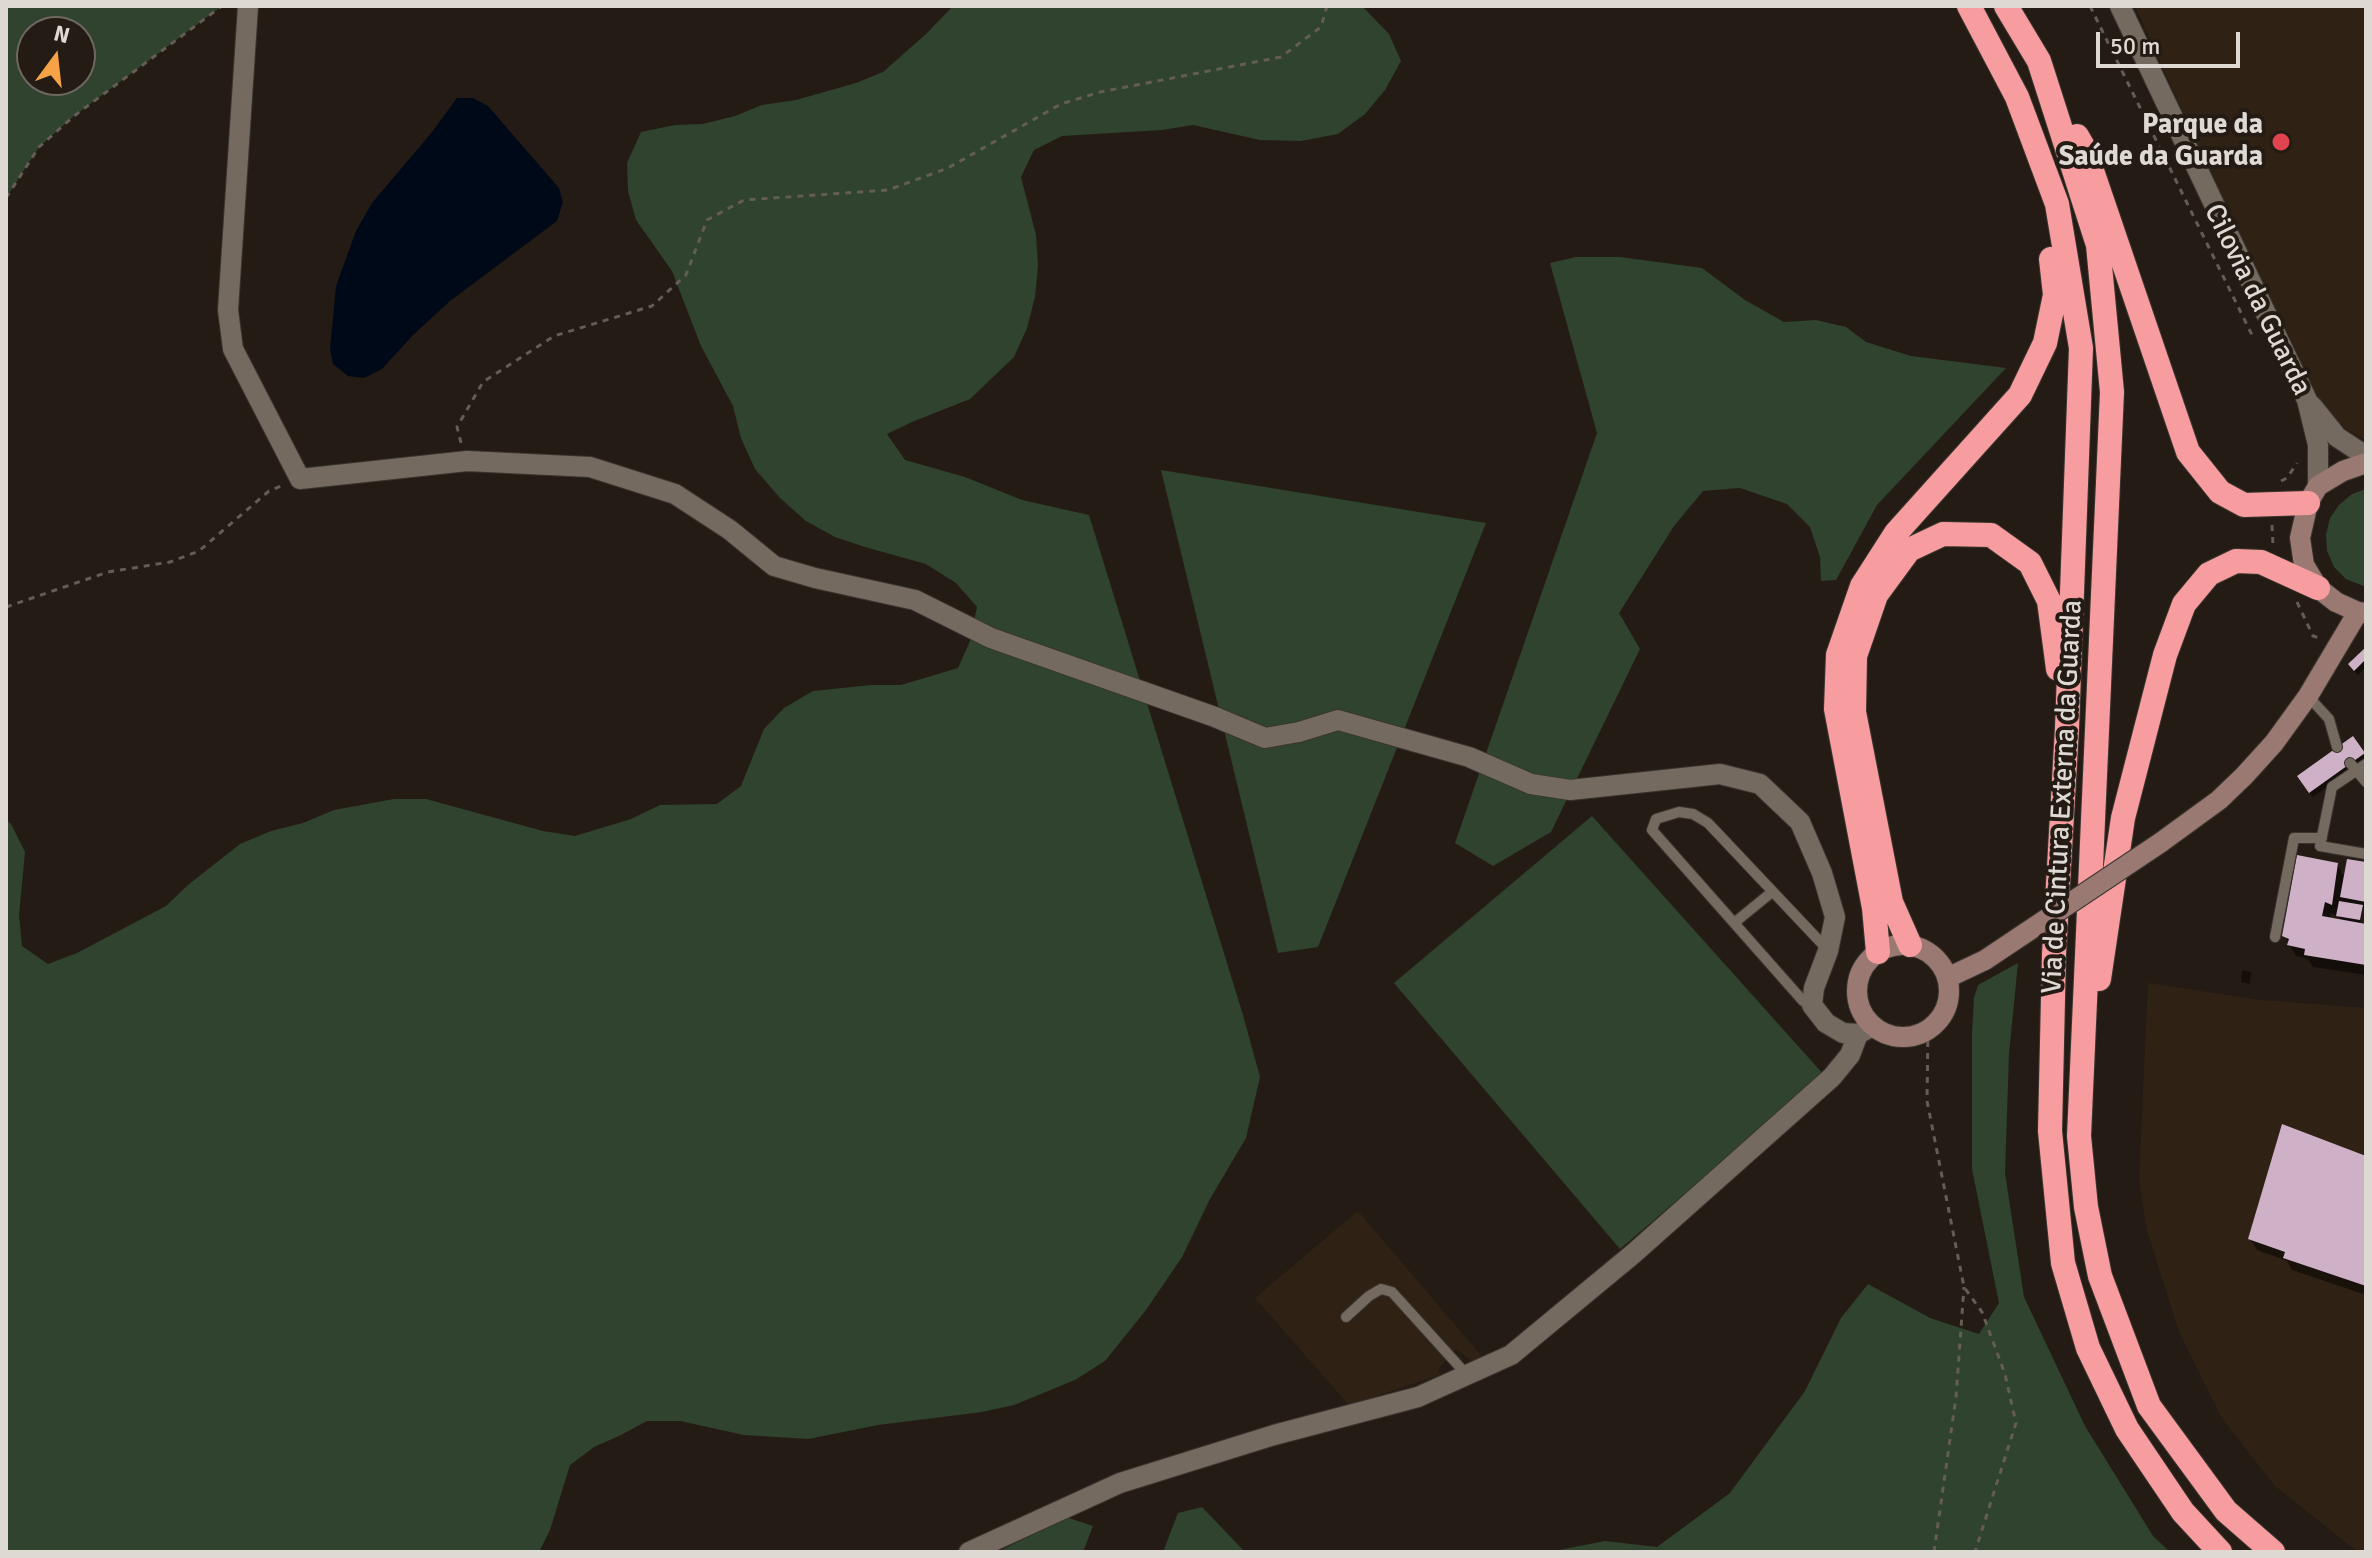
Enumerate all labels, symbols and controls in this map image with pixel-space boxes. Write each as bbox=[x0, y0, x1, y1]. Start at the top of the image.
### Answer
north arrow bbox=[16, 16, 96, 96]
scale bar bbox=[2100, 16, 2244, 66]
text: N bbox=[51, 19, 73, 49]
text: 50 m bbox=[2110, 31, 2160, 61]
place label: Parque da Saúde da Guarda bbox=[2059, 109, 2263, 175]
marker: Parque da Saúde da Guarda bbox=[2270, 131, 2292, 153]
street label: Cilovia da Guarda bbox=[2196, 199, 2318, 401]
street label: Via de Cintura Externa da Guarda bbox=[2036, 599, 2090, 995]

